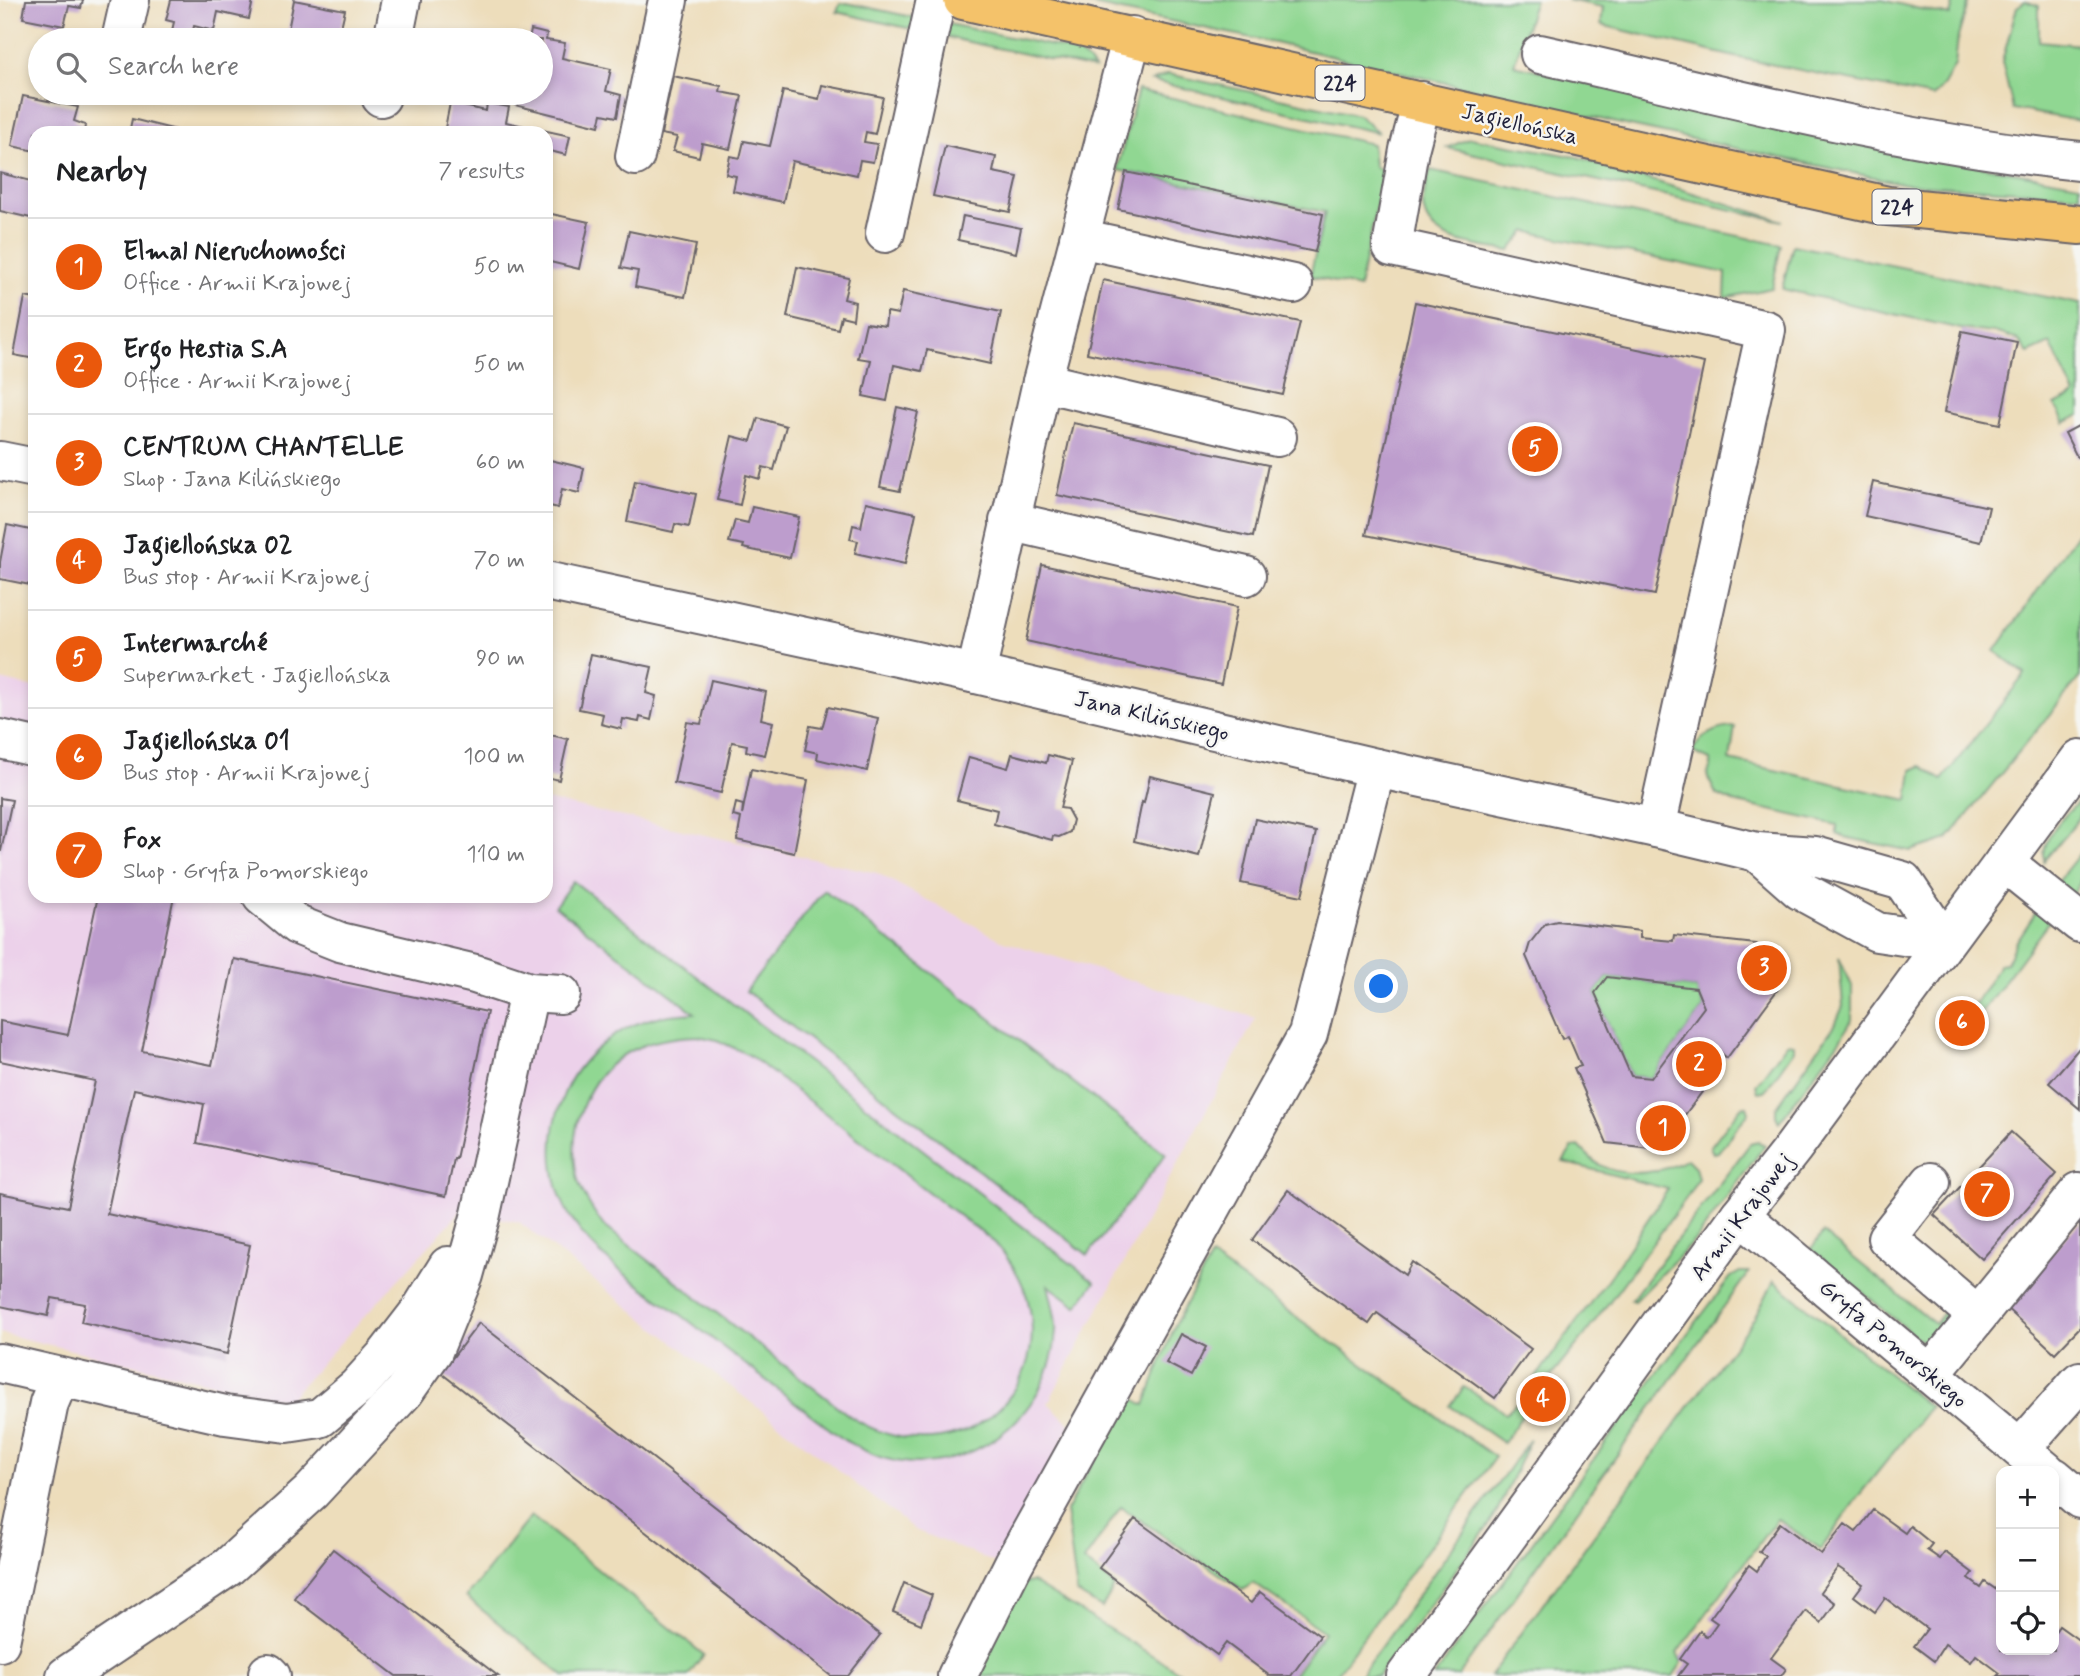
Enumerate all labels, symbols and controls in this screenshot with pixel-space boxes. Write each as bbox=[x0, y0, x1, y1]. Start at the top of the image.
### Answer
search box bbox=[28, 28, 553, 105]
icon: search bbox=[52, 48, 90, 86]
text: Search here bbox=[108, 50, 239, 84]
road number: 224 bbox=[1316, 66, 1364, 100]
street label: Jagiellońska bbox=[1458, 97, 1581, 155]
text: Nearby bbox=[56, 152, 147, 191]
text: 7 results bbox=[438, 157, 525, 187]
road number: 224 bbox=[1872, 190, 1922, 224]
text: Elmal Nieruchomości bbox=[123, 235, 346, 269]
text: 1 bbox=[74, 252, 84, 282]
text: 50 m bbox=[474, 252, 525, 282]
text: Office · Armii Krajowej bbox=[123, 269, 351, 299]
text: Ergo Hestia S.A bbox=[123, 333, 288, 367]
text: 2 bbox=[73, 350, 85, 380]
text: 50 m bbox=[474, 350, 525, 380]
text: Office · Armii Krajowej bbox=[123, 367, 351, 397]
pin: 5 bbox=[1512, 423, 1558, 475]
text: CENTRUM CHANTELLE bbox=[123, 431, 404, 465]
text: 3 bbox=[74, 448, 84, 478]
text: 60 m bbox=[476, 448, 525, 478]
text: Shop · Jana Kilińskiego bbox=[123, 465, 341, 495]
text: Jagiellońska 02 bbox=[123, 529, 293, 563]
text: 4 bbox=[72, 546, 86, 576]
text: 70 m bbox=[473, 546, 525, 576]
text: Bus stop · Armii Krajowej bbox=[123, 563, 370, 593]
text: Intermarché bbox=[123, 627, 268, 661]
text: 5 bbox=[72, 644, 86, 674]
text: 90 m bbox=[476, 644, 525, 674]
text: Supermarket · Jagiellońska bbox=[123, 661, 391, 691]
street label: Jana Kilińskiego bbox=[1071, 685, 1232, 751]
text: Jagiellońska 01 bbox=[123, 725, 290, 759]
text: 6 bbox=[73, 742, 85, 772]
text: 100 m bbox=[463, 742, 525, 772]
text: Bus stop · Armii Krajowej bbox=[123, 759, 370, 789]
text: Fox bbox=[123, 823, 161, 857]
text: 7 bbox=[72, 840, 86, 870]
text: 110 m bbox=[466, 840, 525, 870]
text: Shop · Gryfa Pomorskiego bbox=[123, 857, 368, 887]
pin: 3 bbox=[1741, 942, 1787, 994]
your location bbox=[1364, 969, 1398, 1003]
pin: 6 bbox=[1939, 997, 1985, 1049]
pin: 2 bbox=[1676, 1038, 1722, 1090]
pin: 1 bbox=[1640, 1102, 1686, 1154]
street label: Armii Krajowej bbox=[1685, 1147, 1801, 1287]
pin: 7 bbox=[1964, 1168, 2010, 1220]
street label: Gryfa Pomorskiego bbox=[1812, 1273, 1973, 1416]
pin: 4 bbox=[1520, 1373, 1566, 1425]
map controls bbox=[1996, 1466, 2059, 1655]
button: + bbox=[1996, 1466, 2059, 1529]
button: − bbox=[1996, 1529, 2059, 1592]
button: locate bbox=[1996, 1592, 2059, 1655]

